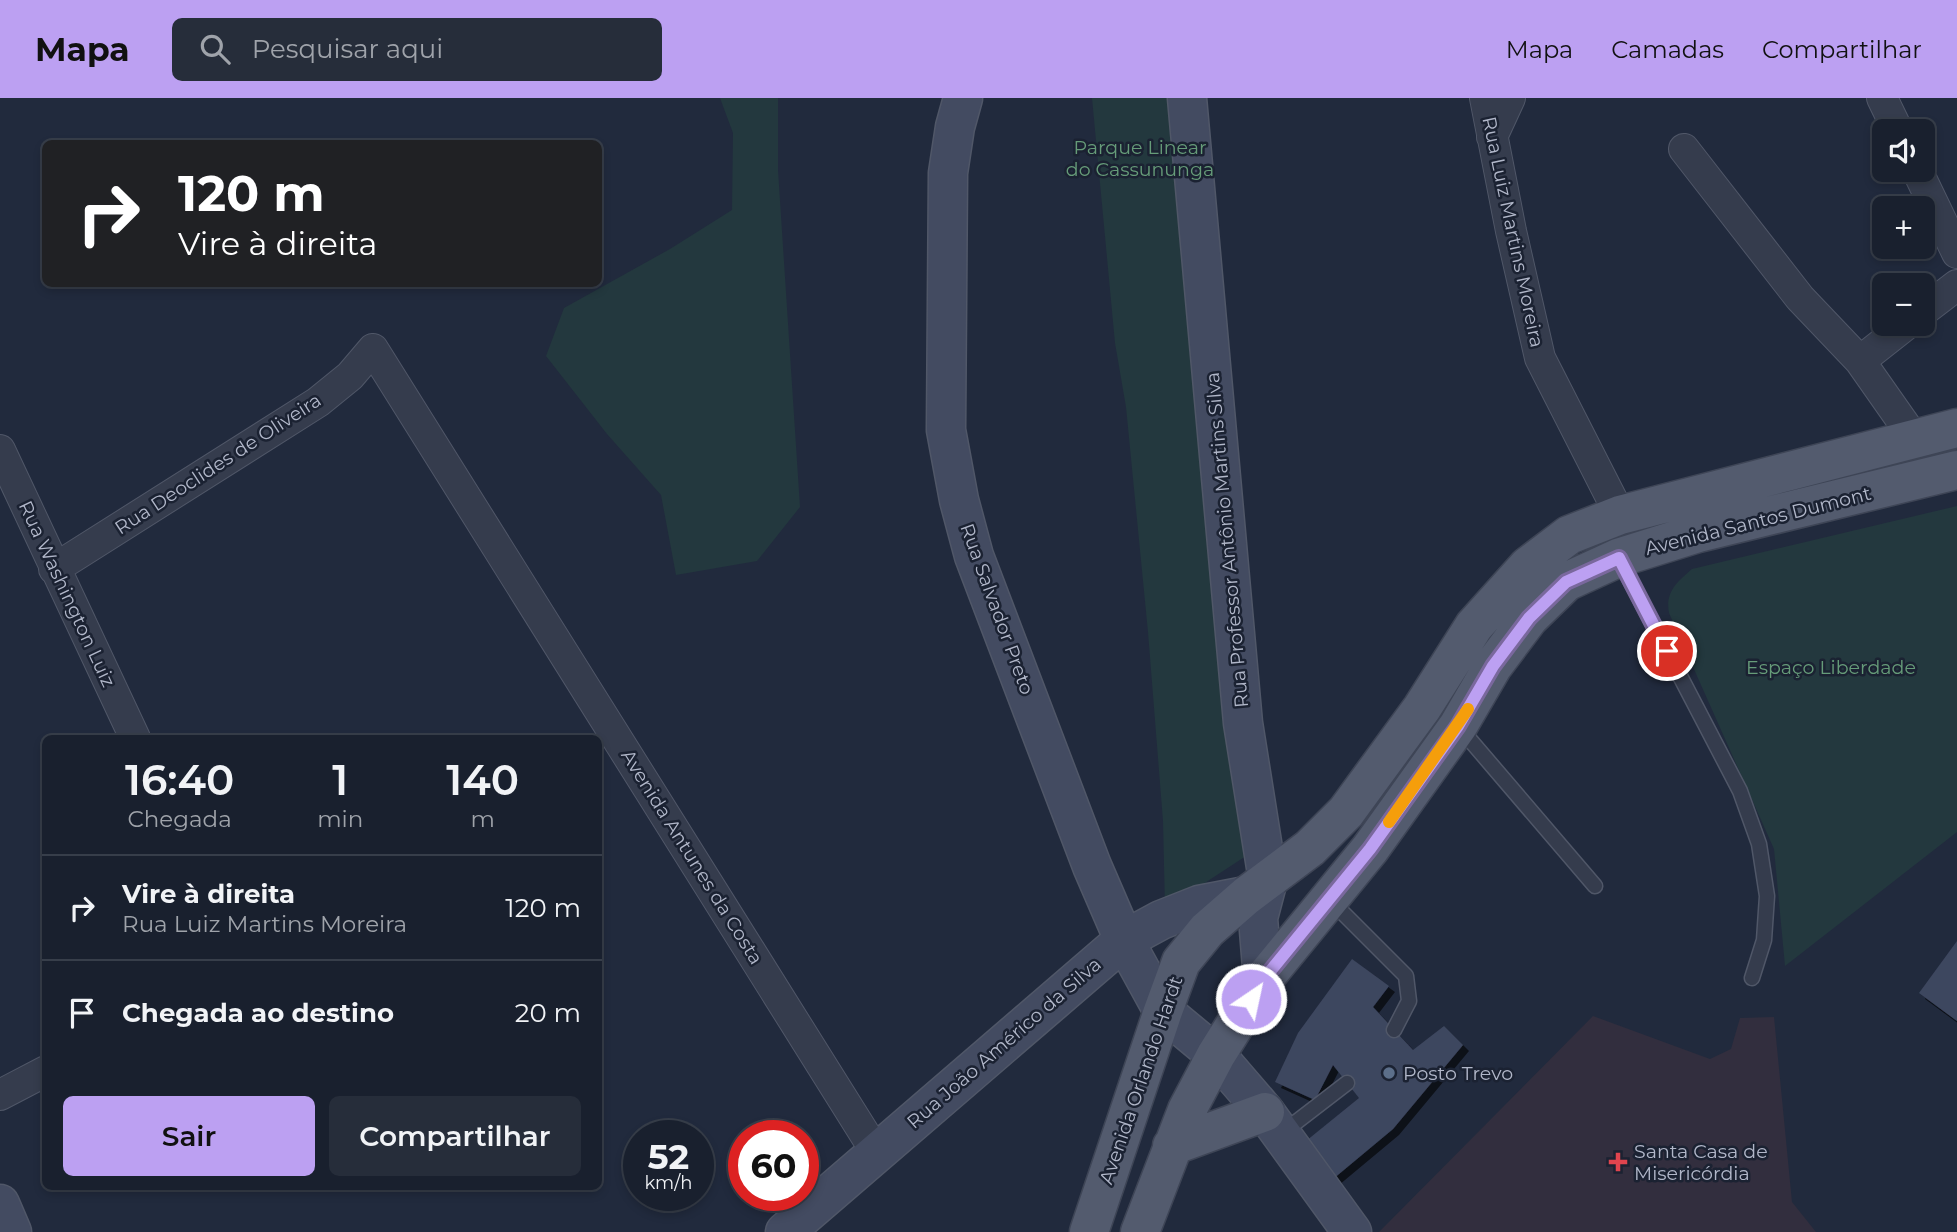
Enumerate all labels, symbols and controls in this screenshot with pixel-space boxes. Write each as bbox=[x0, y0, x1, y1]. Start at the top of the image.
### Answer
search box bbox=[172, 18, 662, 81]
text: Mapa bbox=[35, 29, 130, 69]
icon: search bbox=[196, 30, 234, 68]
text: Pesquisar aqui bbox=[252, 33, 443, 65]
text: Mapa bbox=[1506, 35, 1573, 64]
text: Camadas bbox=[1611, 35, 1724, 64]
text: Compartilhar bbox=[1762, 35, 1922, 64]
street label: Rua Luiz Martins Moreira bbox=[1477, 114, 1549, 350]
map controls bbox=[1872, 119, 1935, 336]
button: sound bbox=[1872, 119, 1935, 182]
park label: Parque Linear do Cassununga bbox=[1066, 136, 1214, 181]
text: 120 m bbox=[178, 164, 325, 223]
icon: right bbox=[63, 168, 154, 259]
button: + bbox=[1872, 196, 1935, 259]
text: Vire à direita bbox=[178, 224, 377, 263]
button: − bbox=[1872, 273, 1935, 336]
street label: Rua Professor Antônio Martins Silva bbox=[1201, 371, 1253, 709]
street label: Rua Deoclides de Oliveira bbox=[111, 389, 325, 539]
street label: Avenida Santos Dumont bbox=[1643, 482, 1874, 560]
street label: Rua Washington Luiz bbox=[14, 497, 120, 691]
street label: Rua Salvador Preto bbox=[955, 520, 1039, 698]
pin bbox=[1637, 621, 1697, 681]
icon: arrive bbox=[1648, 632, 1686, 670]
park label: Espaço Liberdade bbox=[1746, 656, 1916, 679]
street label: Avenida Antunes da Costa bbox=[616, 745, 768, 969]
text: 16:40 bbox=[125, 754, 234, 806]
text: 1 bbox=[332, 754, 348, 806]
text: 140 bbox=[446, 754, 519, 806]
text: Chegada bbox=[127, 805, 232, 833]
text: min bbox=[317, 805, 363, 833]
text: m bbox=[470, 805, 495, 833]
text: Vire à direita bbox=[122, 878, 295, 910]
icon: right bbox=[63, 889, 101, 927]
text: 120 m bbox=[505, 892, 581, 924]
text: Rua Luiz Martins Moreira bbox=[122, 910, 407, 938]
street label: Rua João Américo da Silva bbox=[902, 952, 1106, 1134]
position arrow bbox=[1214, 962, 1288, 1036]
street label: Avenida Orlando Hardt bbox=[1095, 973, 1188, 1187]
icon: arrive bbox=[63, 994, 101, 1032]
text: Chegada ao destino bbox=[122, 997, 394, 1029]
text: 20 m bbox=[515, 997, 581, 1029]
place label: Posto Trevo bbox=[1403, 1062, 1513, 1085]
marker: Posto Trevo bbox=[1381, 1065, 1397, 1081]
button: Sair bbox=[63, 1096, 315, 1176]
button: Compartilhar bbox=[329, 1096, 581, 1176]
speed limit sign: 60 bbox=[728, 1120, 819, 1211]
text: 52 bbox=[648, 1135, 689, 1178]
place label: Santa Casa de Misericórdia bbox=[1634, 1140, 1768, 1185]
marker: Santa Casa de Misericórdia bbox=[1608, 1152, 1628, 1172]
text: km/h bbox=[644, 1172, 693, 1194]

